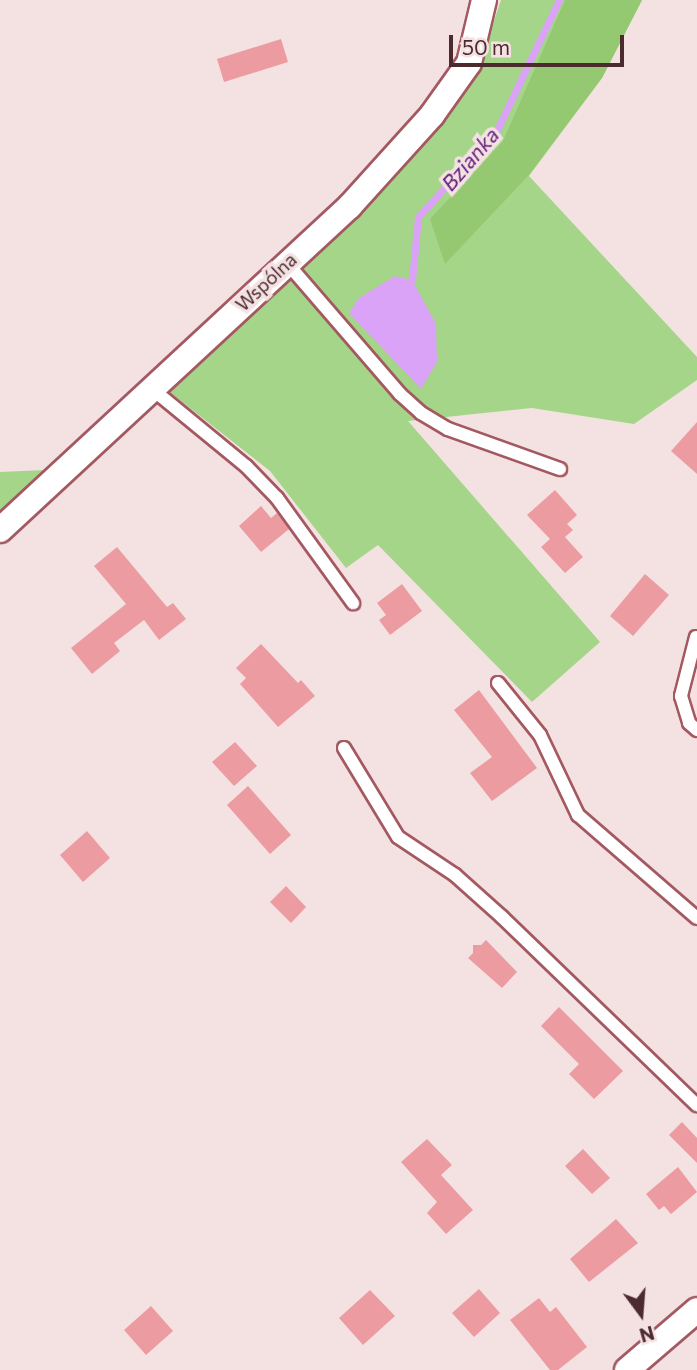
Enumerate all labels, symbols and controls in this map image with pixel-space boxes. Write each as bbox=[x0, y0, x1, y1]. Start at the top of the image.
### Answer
scale bar bbox=[452, 21, 627, 65]
text: 50 m bbox=[462, 34, 510, 59]
water label: Bzianka bbox=[436, 123, 504, 195]
street label: Wspólna bbox=[231, 248, 301, 316]
north arrow bbox=[606, 1279, 676, 1349]
text: N bbox=[637, 1322, 657, 1348]

